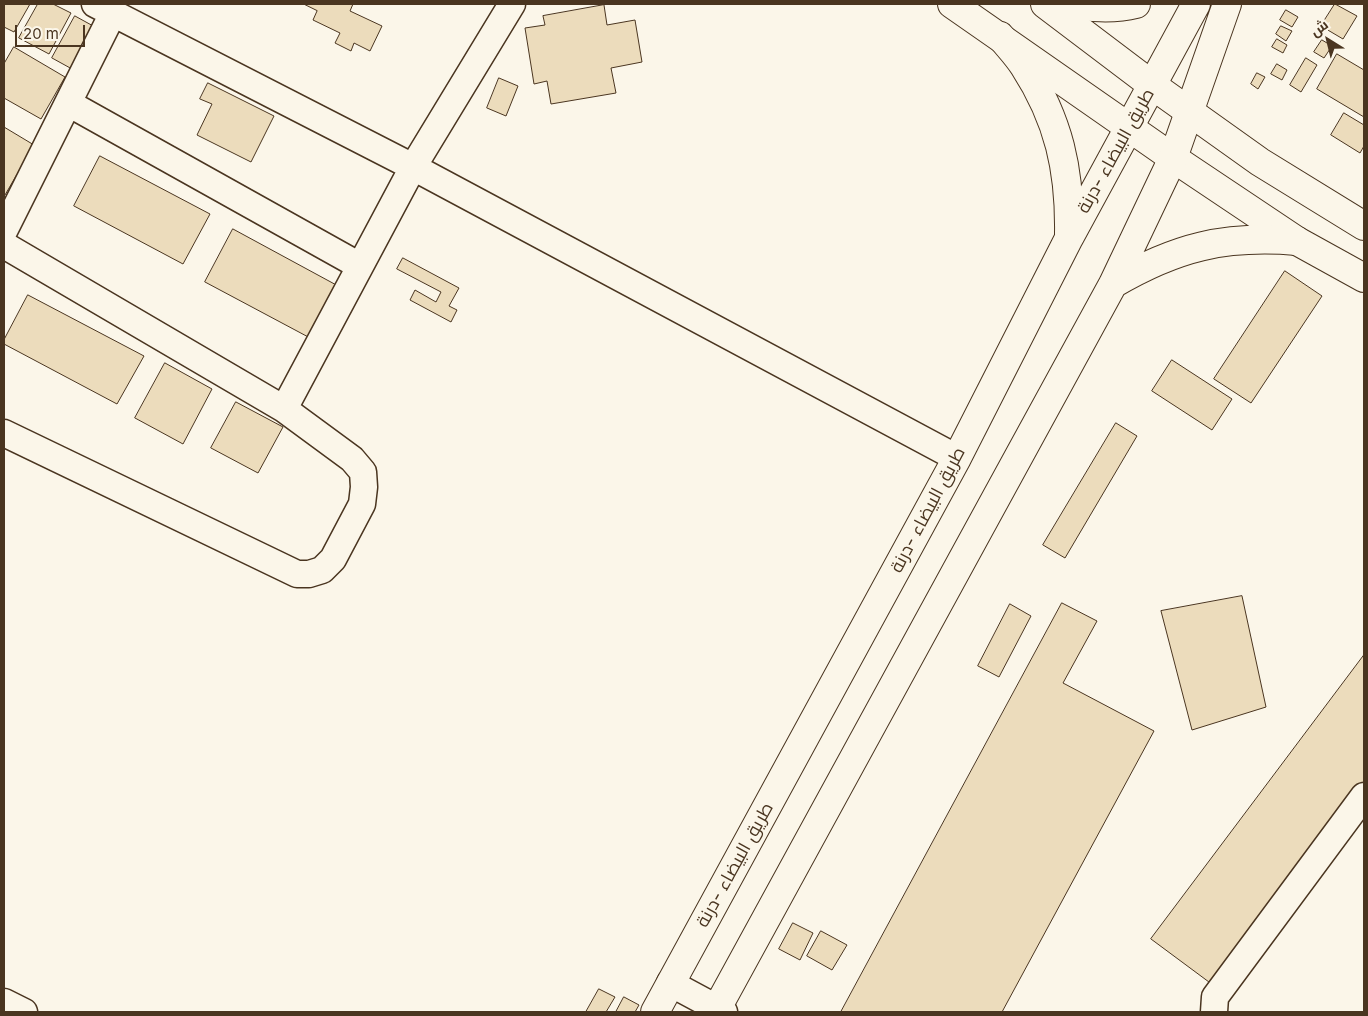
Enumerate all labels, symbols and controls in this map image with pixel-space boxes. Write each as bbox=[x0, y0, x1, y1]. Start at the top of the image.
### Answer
scale bar bbox=[18, 15, 88, 47]
north arrow bbox=[1303, 15, 1353, 65]
text: ش bbox=[1307, 15, 1331, 40]
text: 20 m bbox=[23, 24, 59, 43]
street label: طريق البيضاء -درنة bbox=[1073, 85, 1159, 217]
street label: طريق البيضاء -درنة bbox=[886, 444, 970, 576]
street label: طريق البيضاء -درنة bbox=[692, 799, 778, 931]

